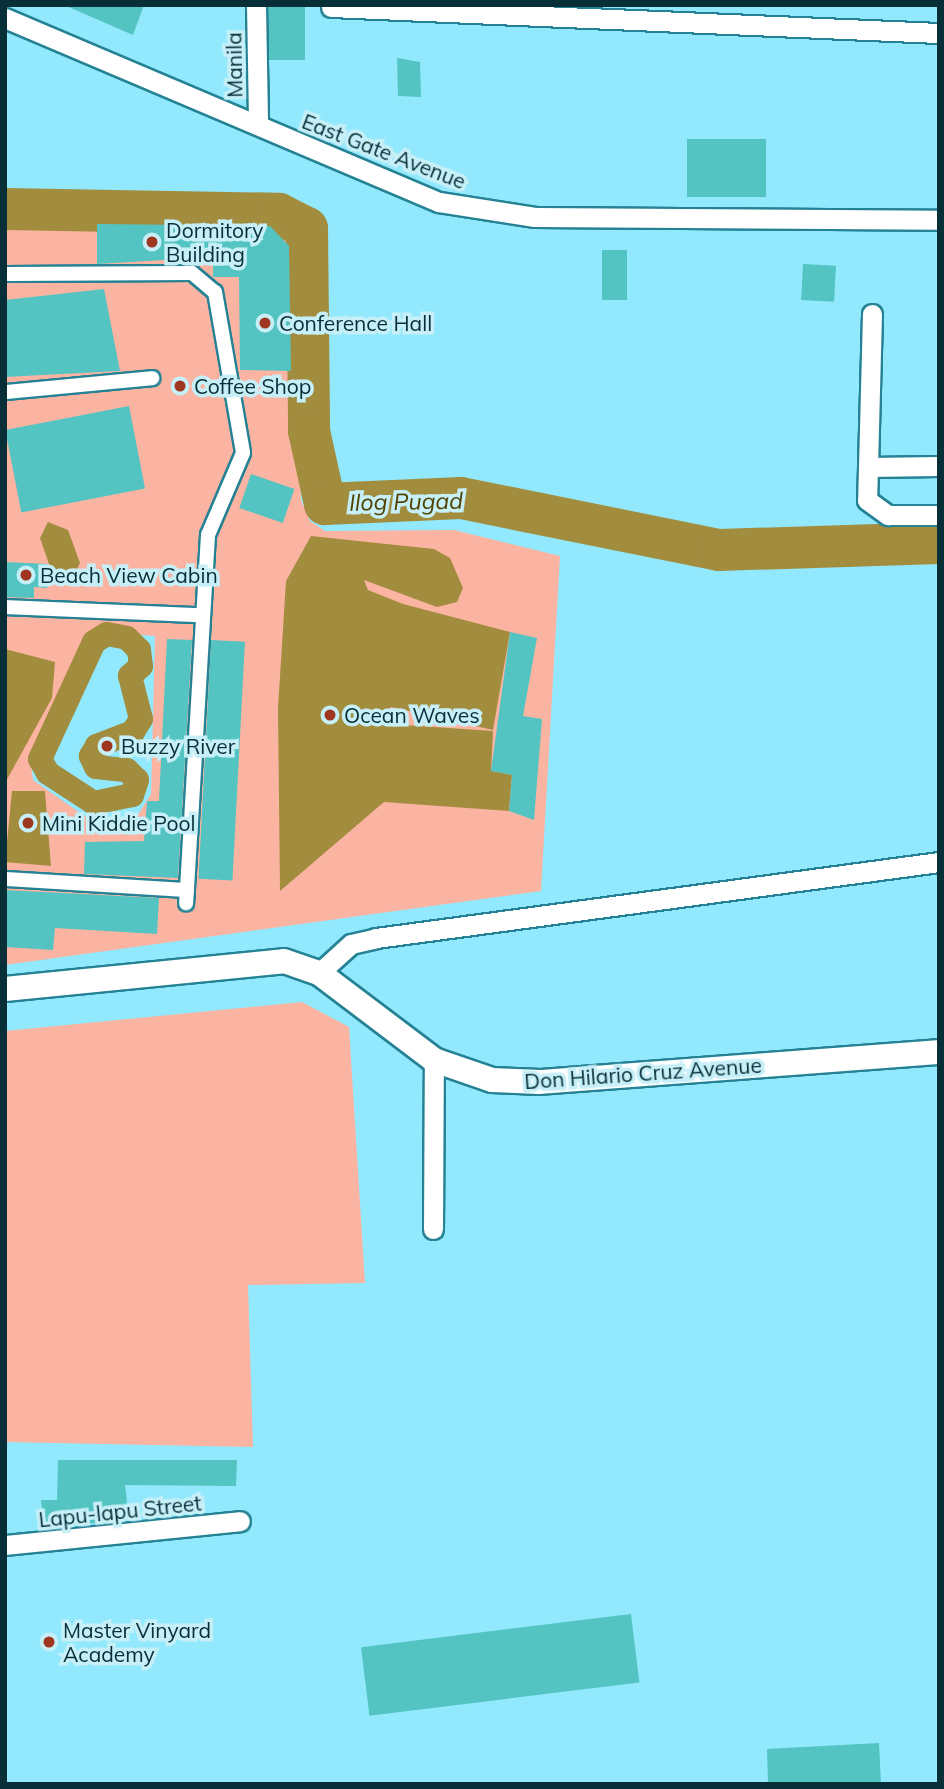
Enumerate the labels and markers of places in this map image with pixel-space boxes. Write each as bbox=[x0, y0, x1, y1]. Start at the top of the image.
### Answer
place label: Dormitory Building bbox=[166, 217, 263, 267]
marker: Dormitory Building bbox=[144, 234, 160, 250]
place label: Conference Hall bbox=[279, 310, 432, 336]
marker: Conference Hall bbox=[257, 315, 273, 331]
place label: Coffee Shop bbox=[194, 373, 311, 399]
marker: Coffee Shop bbox=[172, 378, 188, 394]
place label: Beach View Cabin bbox=[40, 562, 218, 588]
marker: Beach View Cabin bbox=[18, 567, 34, 583]
place label: Ocean Waves bbox=[344, 702, 480, 728]
marker: Ocean Waves bbox=[322, 707, 338, 723]
place label: Buzzy River bbox=[121, 733, 235, 759]
marker: Buzzy River bbox=[99, 738, 115, 754]
place label: Mini Kiddie Pool bbox=[42, 810, 195, 836]
marker: Mini Kiddie Pool bbox=[20, 815, 36, 831]
place label: Master Vinyard Academy bbox=[63, 1617, 211, 1667]
marker: Master Vinyard Academy bbox=[41, 1634, 57, 1650]

